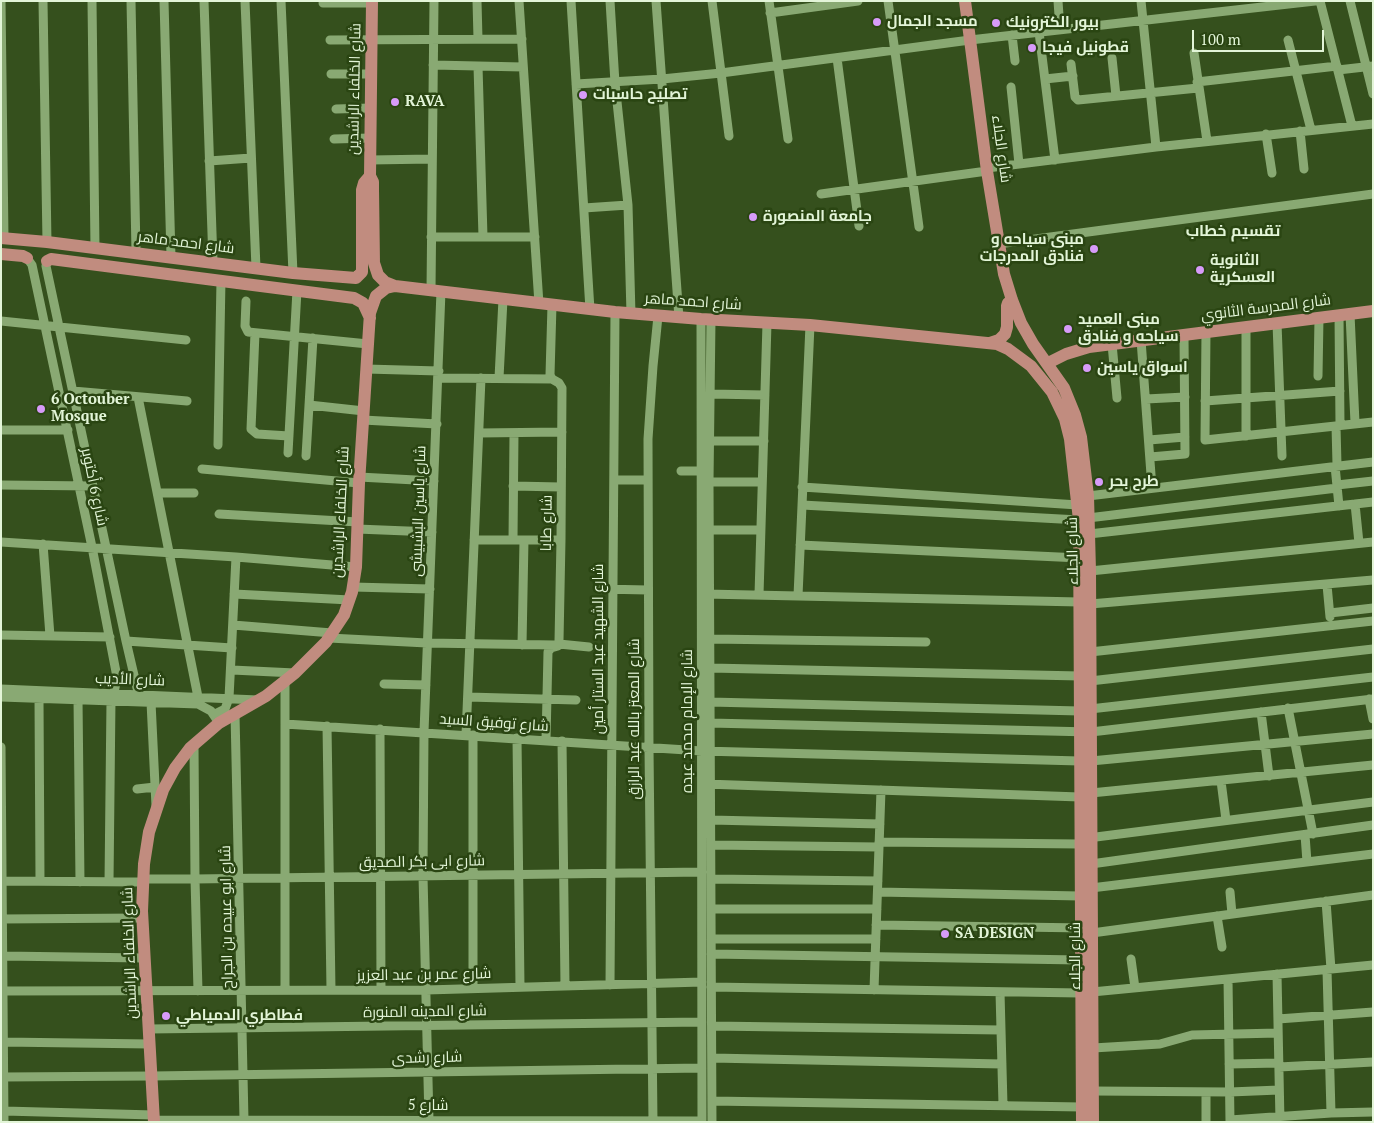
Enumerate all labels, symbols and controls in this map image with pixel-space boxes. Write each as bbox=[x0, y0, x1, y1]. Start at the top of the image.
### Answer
place label: مسجد الجمال bbox=[887, 13, 978, 31]
place label: بيور الكترونيك bbox=[1006, 14, 1099, 32]
marker: مسجد الجمال bbox=[871, 16, 883, 28]
marker: بيور الكترونيك bbox=[990, 17, 1002, 29]
scale bar bbox=[1194, 20, 1326, 52]
street label: شارع الخلفاء الراشدين bbox=[345, 23, 365, 155]
text: 100 m bbox=[1200, 29, 1241, 49]
place label: قطونيل فيجا bbox=[1042, 39, 1129, 57]
marker: قطونيل فيجا bbox=[1026, 42, 1038, 54]
place label: تصليح حاسبات bbox=[593, 86, 687, 104]
marker: تصليح حاسبات bbox=[577, 89, 589, 101]
place label: RAVA bbox=[405, 93, 444, 111]
marker: RAVA bbox=[389, 96, 401, 108]
street label: شارع الجلاء bbox=[987, 114, 1015, 184]
place label: جامعة المنصورة bbox=[763, 208, 872, 226]
marker: جامعة المنصورة bbox=[747, 211, 759, 223]
district label: تقسيم خطاب bbox=[1186, 221, 1280, 241]
street label: شارع احمد ماهر bbox=[137, 228, 235, 258]
place label: مبنى سياحه و فنادق المدرجات bbox=[980, 231, 1084, 266]
marker: مبنى سياحه و فنادق المدرجات bbox=[1088, 243, 1100, 255]
place label: الثانوية العسكرية bbox=[1210, 252, 1275, 287]
marker: الثانوية العسكرية bbox=[1194, 264, 1206, 276]
street label: شارع احمد ماهر bbox=[644, 290, 742, 314]
street label: شارع المدرسة الثانوي bbox=[1200, 291, 1332, 325]
place label: مبنى العميد سياحه و فنادق bbox=[1078, 311, 1179, 346]
marker: مبنى العميد سياحه و فنادق bbox=[1062, 323, 1074, 335]
place label: اسواق ياسين bbox=[1097, 359, 1188, 377]
marker: اسواق ياسين bbox=[1081, 362, 1093, 374]
place label: 6 Octouber Mosque bbox=[51, 391, 129, 426]
marker: 6 Octouber Mosque bbox=[35, 403, 47, 415]
street label: شارع ياسين البشبيشى bbox=[408, 445, 430, 577]
street label: شارع 6 أكتوبر bbox=[77, 446, 111, 528]
street label: شارع الخلفاء الراشدين bbox=[329, 446, 353, 578]
place label: طرح بحر bbox=[1109, 473, 1159, 491]
marker: طرح بحر bbox=[1093, 476, 1105, 488]
street label: شارع طابا bbox=[538, 494, 556, 552]
street label: شارع الجلاء bbox=[1063, 517, 1083, 585]
street label: شارع الشهيد عبد الستار أمين bbox=[590, 564, 608, 734]
street label: شارع المعتز بالله عبد الرازق bbox=[626, 638, 644, 800]
street label: شارع الإمام محمد عبده bbox=[679, 649, 697, 793]
street label: شارع الأديب bbox=[95, 670, 165, 690]
street label: شارع توفيق السيد bbox=[439, 710, 549, 736]
street label: شارع ابو عبيده بن الجراح bbox=[217, 845, 237, 989]
street label: شارع ابى بكر الصديق bbox=[359, 852, 485, 872]
street label: شارع الخلفاء الراشدين bbox=[119, 887, 141, 1019]
street label: شارع الجلاء bbox=[1067, 922, 1085, 990]
place label: SA DESIGN bbox=[955, 925, 1034, 943]
marker: SA DESIGN bbox=[939, 928, 951, 940]
street label: شارع عمر بن عبد العزيز bbox=[356, 965, 492, 985]
street label: شارع المدينه المنورة bbox=[363, 1002, 487, 1022]
place label: فطاطري الدمياطي bbox=[176, 1007, 303, 1025]
marker: فطاطري الدمياطي bbox=[160, 1010, 172, 1022]
street label: شارع رشدى bbox=[392, 1048, 462, 1068]
street label: شارع 5 bbox=[408, 1097, 448, 1115]

